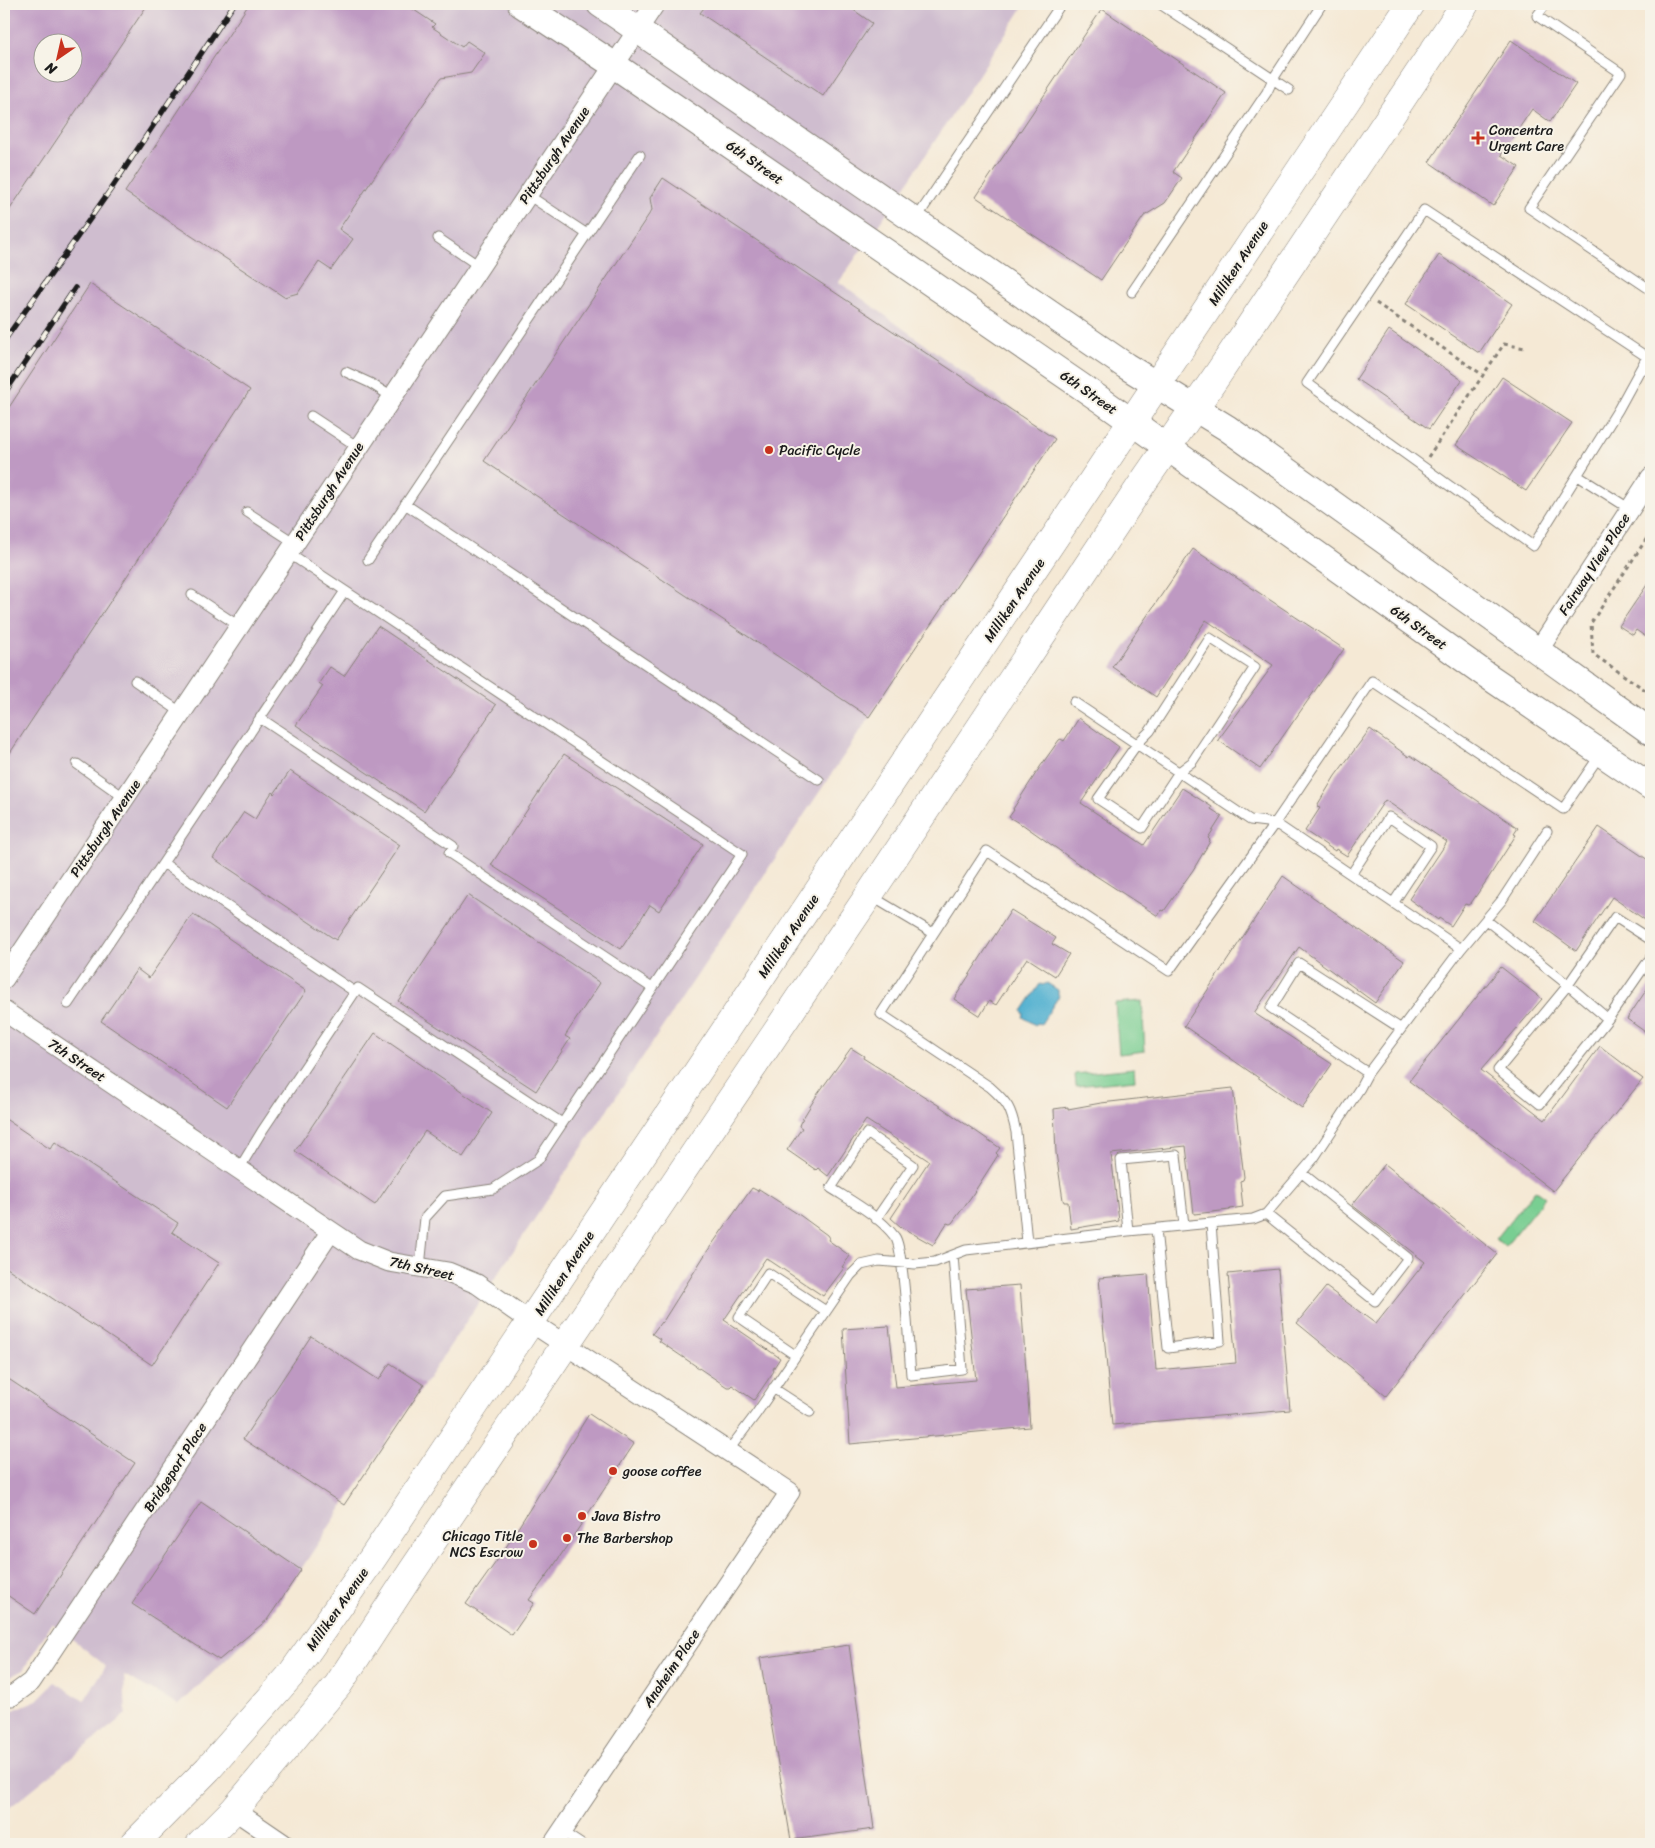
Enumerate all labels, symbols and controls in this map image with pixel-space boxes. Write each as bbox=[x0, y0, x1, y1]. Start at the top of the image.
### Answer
north arrow bbox=[32, 32, 82, 82]
text: N bbox=[40, 55, 63, 82]
street label: Pittsburgh Avenue bbox=[512, 101, 597, 209]
place label: Concentra Urgent Care bbox=[1489, 118, 1564, 159]
marker: Concentra Urgent Care bbox=[1471, 131, 1485, 145]
street label: 6th Street bbox=[721, 133, 789, 192]
street label: Milliken Avenue bbox=[1201, 215, 1276, 311]
street label: 6th Street bbox=[1055, 363, 1123, 422]
street label: Pittsburgh Avenue bbox=[288, 437, 371, 546]
place label: Pacific Cycle bbox=[779, 438, 860, 463]
marker: Pacific Cycle bbox=[763, 444, 775, 456]
street label: Fairway View Place bbox=[1552, 508, 1637, 621]
street label: Milliken Avenue bbox=[977, 553, 1052, 648]
street label: 6th Street bbox=[1385, 598, 1453, 657]
street label: Pittsburgh Avenue bbox=[63, 774, 148, 882]
street label: Milliken Avenue bbox=[751, 889, 826, 984]
street label: 7th Street bbox=[42, 1032, 111, 1089]
street label: Milliken Avenue bbox=[527, 1225, 602, 1321]
street label: 7th Street bbox=[387, 1249, 457, 1288]
street label: Bridgeport Place bbox=[137, 1417, 214, 1517]
place label: goose coffee bbox=[622, 1459, 702, 1484]
marker: goose coffee bbox=[607, 1465, 619, 1477]
place label: Java Bistro bbox=[591, 1504, 661, 1529]
marker: Java Bistro bbox=[576, 1510, 588, 1522]
place label: Chicago Title NCS Escrow bbox=[442, 1524, 523, 1565]
place label: The Barbershop bbox=[577, 1526, 674, 1551]
marker: The Barbershop bbox=[561, 1532, 573, 1544]
marker: Chicago Title NCS Escrow bbox=[527, 1538, 539, 1550]
street label: Milliken Avenue bbox=[299, 1562, 376, 1656]
street label: Anaheim Place bbox=[635, 1624, 707, 1714]

